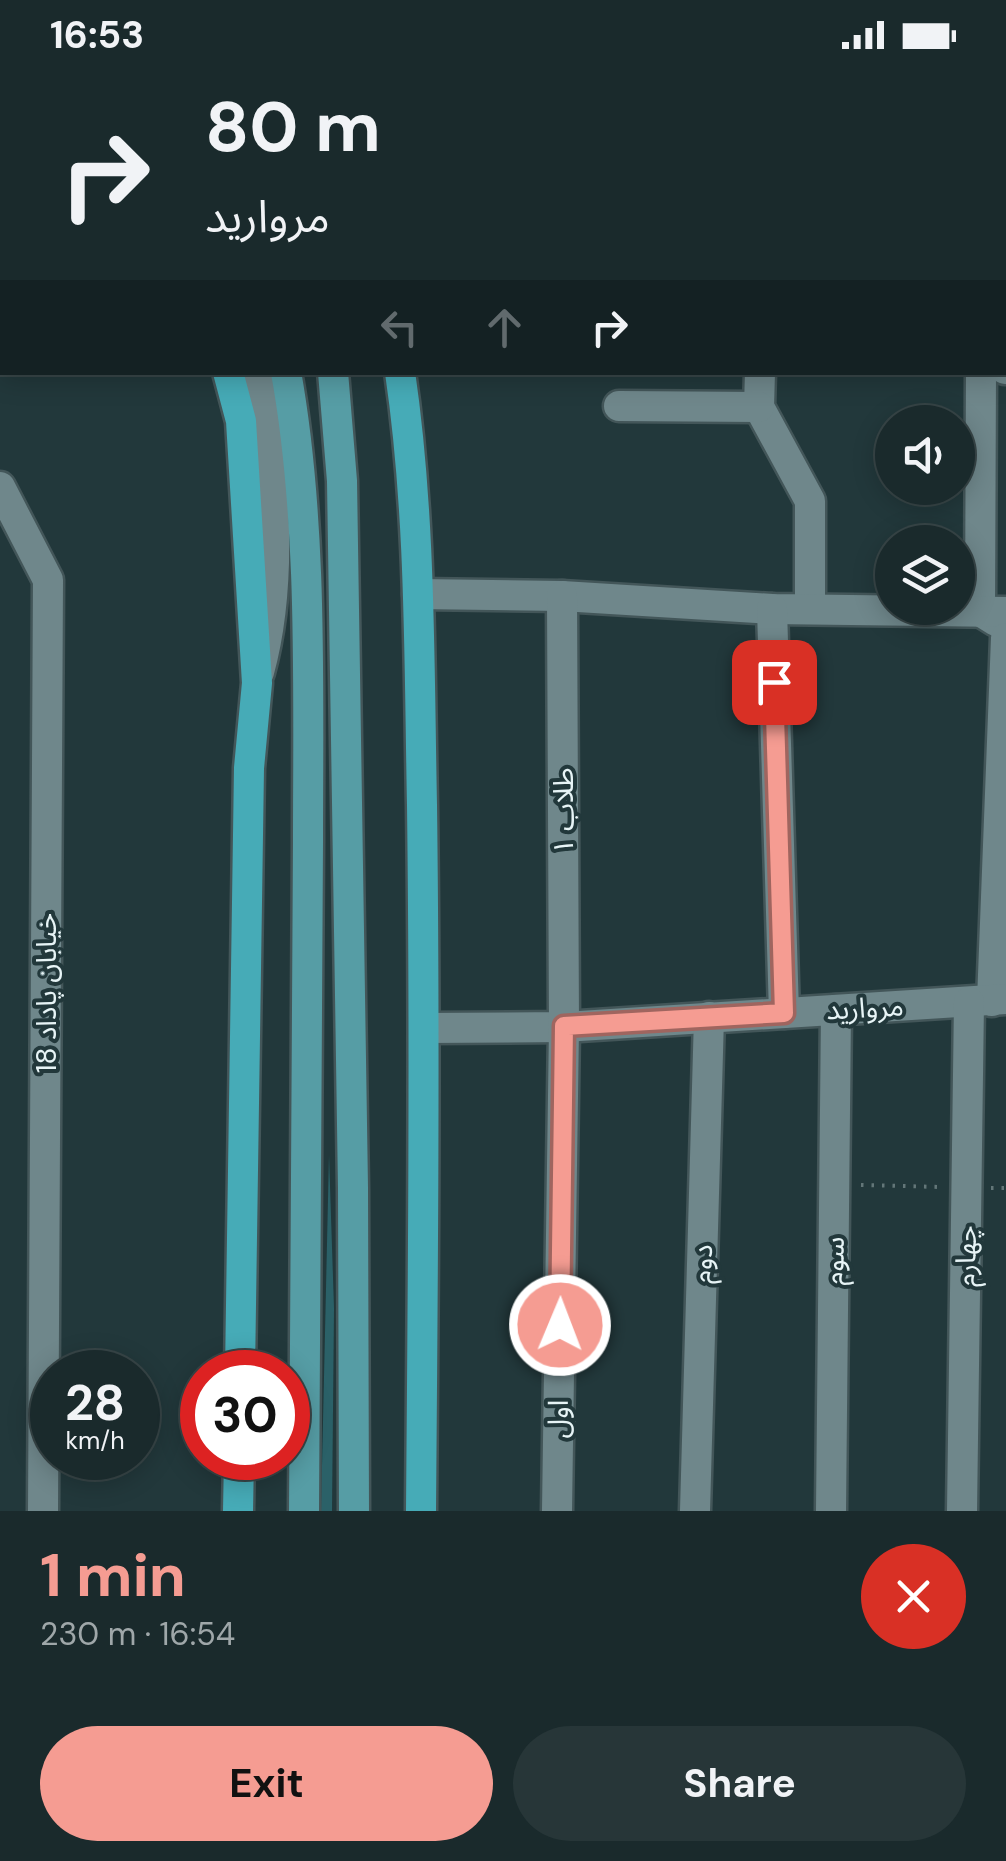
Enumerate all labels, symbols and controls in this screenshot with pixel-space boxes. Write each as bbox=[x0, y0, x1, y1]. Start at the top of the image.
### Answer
text: 16:53 bbox=[50, 10, 144, 60]
text: 80 m bbox=[205, 82, 381, 173]
icon: right bbox=[40, 110, 170, 240]
text: مروارید bbox=[205, 187, 330, 246]
icon: left bbox=[372, 300, 427, 355]
icon: ahead bbox=[477, 300, 532, 355]
icon: right bbox=[582, 300, 637, 355]
map controls bbox=[875, 405, 975, 625]
button: sound bbox=[875, 405, 975, 505]
button: layers bbox=[875, 525, 975, 625]
pin bbox=[732, 640, 817, 725]
icon: arrive bbox=[747, 655, 802, 710]
street label: طلاب ۱ bbox=[545, 767, 582, 855]
street label: خیابان پاداد 18 bbox=[28, 913, 65, 1073]
street label: مروارید bbox=[825, 987, 905, 1029]
street label: چهارم bbox=[947, 1225, 987, 1287]
street label: سوم bbox=[815, 1236, 855, 1286]
street label: دوم bbox=[683, 1244, 723, 1284]
position arrow bbox=[508, 1273, 612, 1377]
speed limit sign: 30 bbox=[180, 1350, 310, 1480]
text: 28 bbox=[65, 1370, 125, 1436]
street label: اول bbox=[539, 1399, 577, 1439]
text: km/h bbox=[65, 1424, 125, 1457]
text: 1 min bbox=[40, 1536, 186, 1615]
button: close bbox=[861, 1544, 966, 1649]
text: 230 m · 16:54 bbox=[40, 1613, 235, 1655]
button: Exit bbox=[40, 1726, 493, 1841]
button: Share bbox=[513, 1726, 966, 1841]

